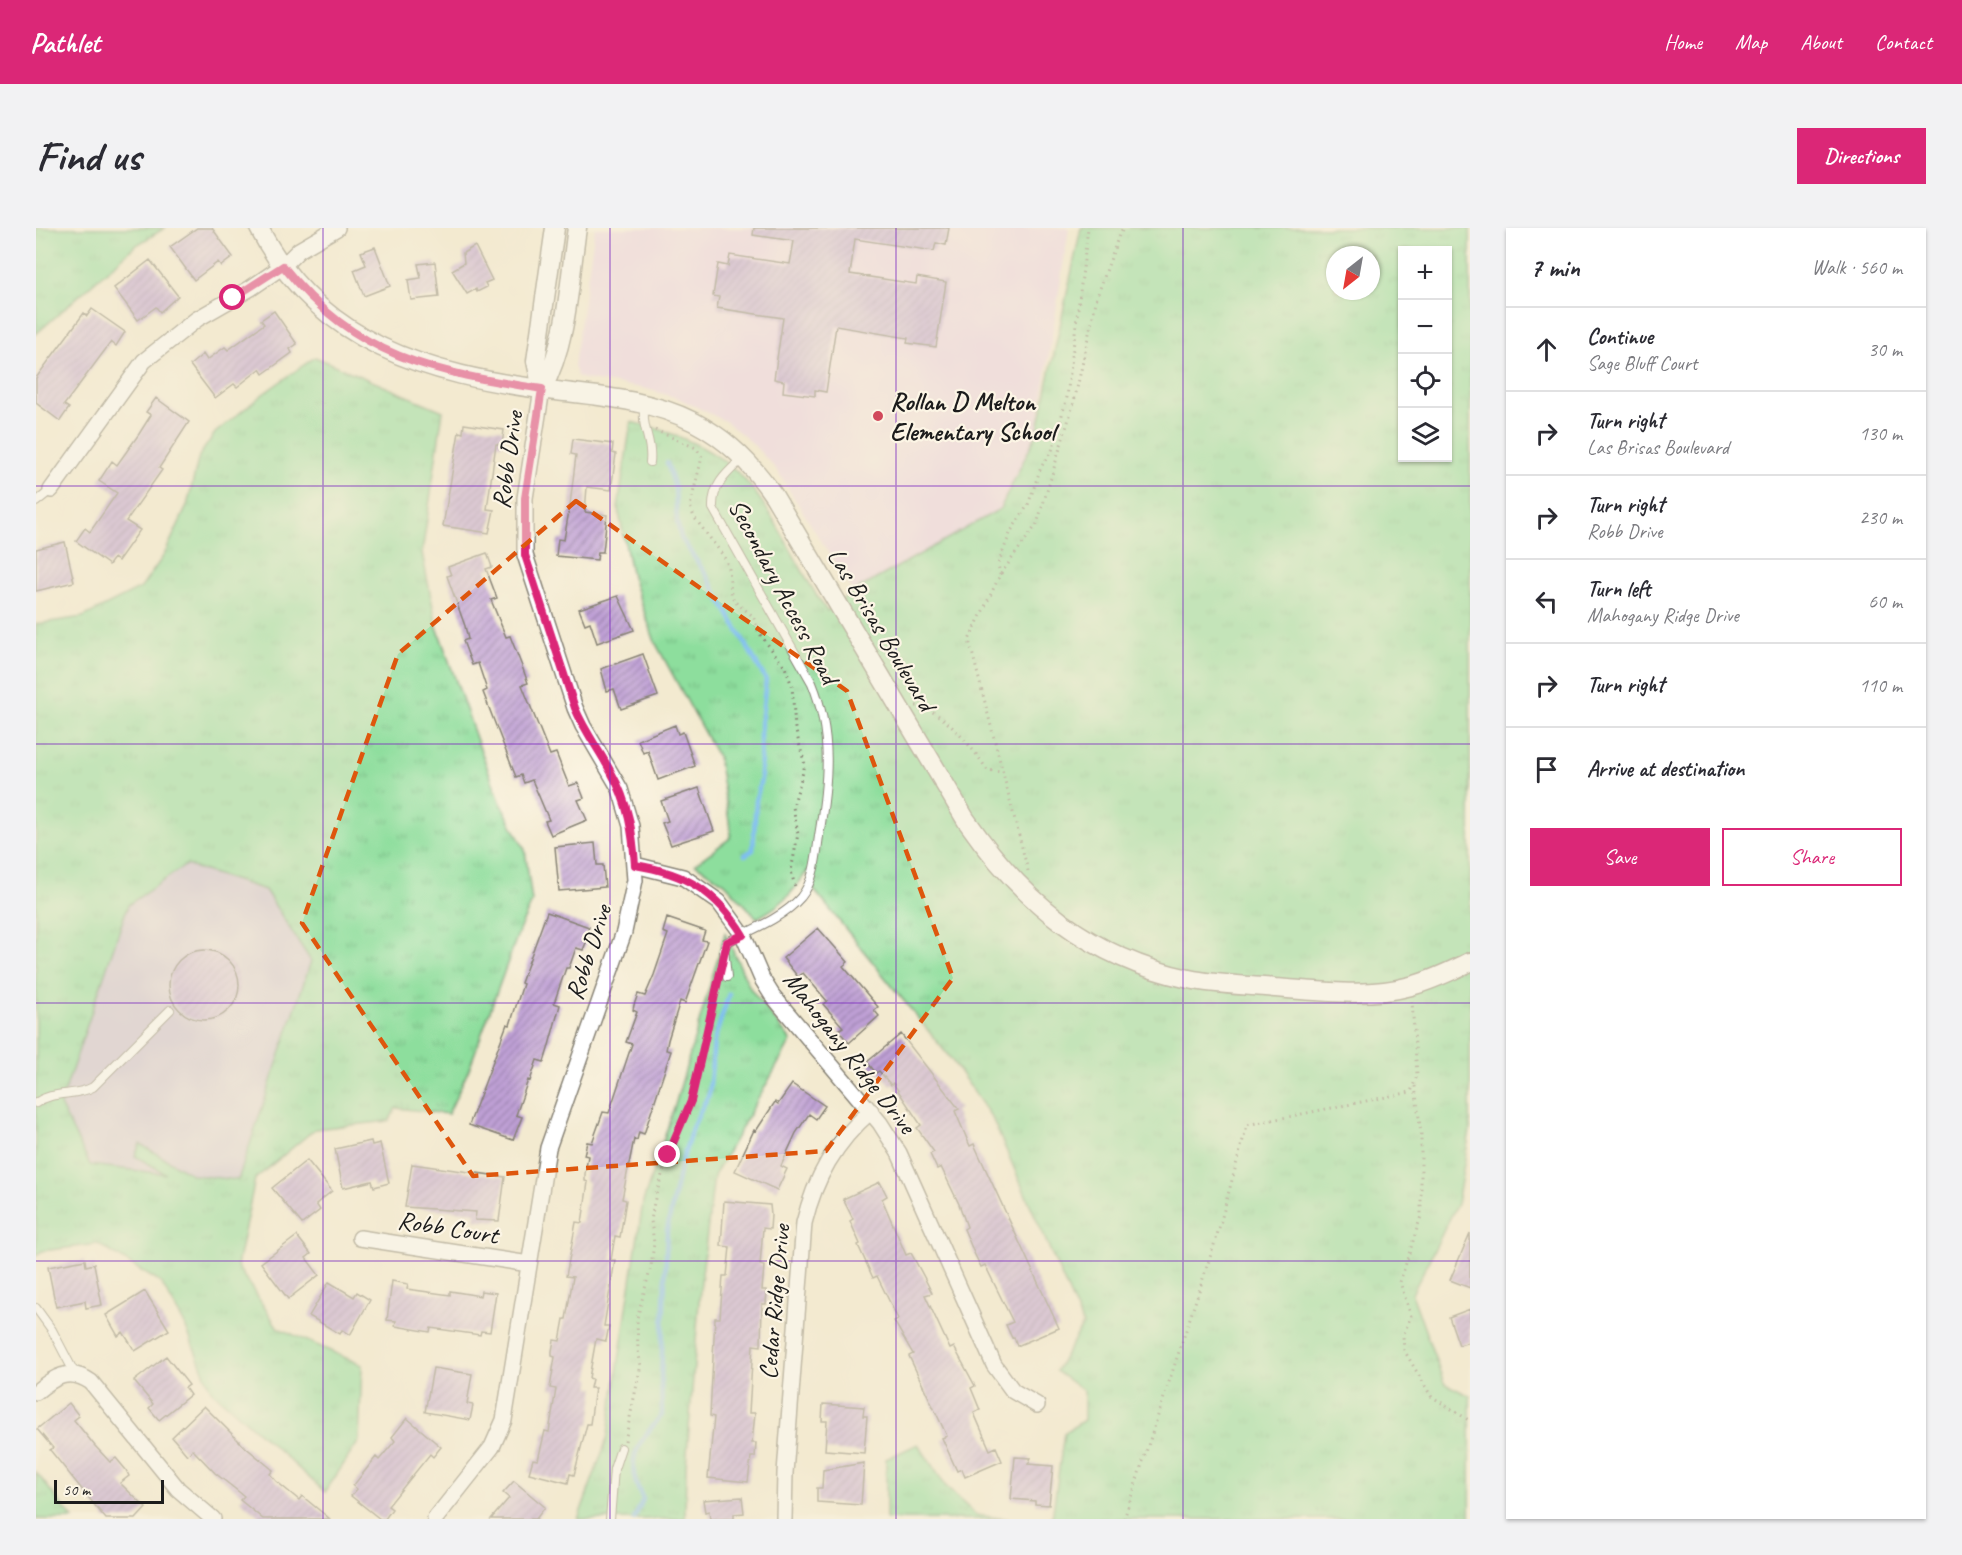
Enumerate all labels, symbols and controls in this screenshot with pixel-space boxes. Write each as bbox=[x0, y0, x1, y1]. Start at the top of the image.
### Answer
text: Pathlet bbox=[30, 25, 100, 60]
text: Home bbox=[1664, 29, 1702, 55]
text: Map bbox=[1735, 29, 1767, 55]
text: About bbox=[1800, 29, 1842, 55]
text: Contact bbox=[1875, 29, 1932, 55]
button: Directions bbox=[1797, 128, 1926, 184]
text: Find us bbox=[36, 130, 141, 183]
north arrow bbox=[1326, 246, 1380, 300]
map controls bbox=[1398, 246, 1452, 462]
button: + bbox=[1398, 246, 1452, 300]
text: 7 min bbox=[1530, 251, 1580, 284]
text: Walk · 560 m bbox=[1812, 255, 1902, 280]
route start bbox=[219, 284, 245, 310]
button: − bbox=[1398, 300, 1452, 354]
text: Continue bbox=[1587, 323, 1653, 351]
icon: ahead bbox=[1530, 333, 1563, 366]
text: 30 m bbox=[1868, 337, 1902, 362]
text: Sage Bluff Court bbox=[1587, 351, 1697, 376]
button: locate bbox=[1398, 354, 1452, 408]
place label: Rollan D Melton Elementary School bbox=[890, 385, 1060, 448]
text: Turn right bbox=[1587, 407, 1664, 435]
street label: Robb Drive bbox=[484, 408, 531, 511]
button: layers bbox=[1398, 408, 1452, 462]
marker: Rollan D Melton Elementary School bbox=[871, 409, 885, 423]
icon: right bbox=[1530, 417, 1563, 450]
text: 130 m bbox=[1859, 421, 1902, 446]
text: Las Brisas Boulevard bbox=[1587, 435, 1729, 460]
text: Turn right bbox=[1587, 491, 1664, 519]
street label: Secondary Access Road bbox=[721, 493, 848, 692]
icon: right bbox=[1530, 501, 1563, 534]
text: 230 m bbox=[1859, 505, 1902, 530]
text: Robb Drive bbox=[1587, 519, 1662, 544]
street label: Las Brisas Boulevard bbox=[820, 542, 945, 720]
text: Turn left bbox=[1587, 575, 1651, 603]
icon: left bbox=[1530, 585, 1563, 618]
text: 60 m bbox=[1868, 589, 1902, 614]
text: Mahogany Ridge Drive bbox=[1587, 603, 1739, 628]
icon: right bbox=[1530, 669, 1563, 702]
text: Turn right bbox=[1587, 671, 1664, 699]
text: 110 m bbox=[1859, 673, 1902, 698]
icon: arrive bbox=[1530, 753, 1563, 786]
text: Arrive at destination bbox=[1587, 755, 1744, 783]
button: Save bbox=[1530, 828, 1710, 886]
button: Share bbox=[1722, 828, 1902, 886]
street label: Robb Drive bbox=[558, 899, 620, 1004]
street label: Mahogany Ridge Drive bbox=[776, 964, 925, 1142]
route end bbox=[654, 1141, 680, 1167]
street label: Robb Court bbox=[395, 1203, 503, 1252]
street label: Cedar Ridge Drive bbox=[751, 1222, 798, 1381]
scale bar bbox=[54, 1477, 164, 1504]
text: 50 m bbox=[63, 1480, 90, 1500]

